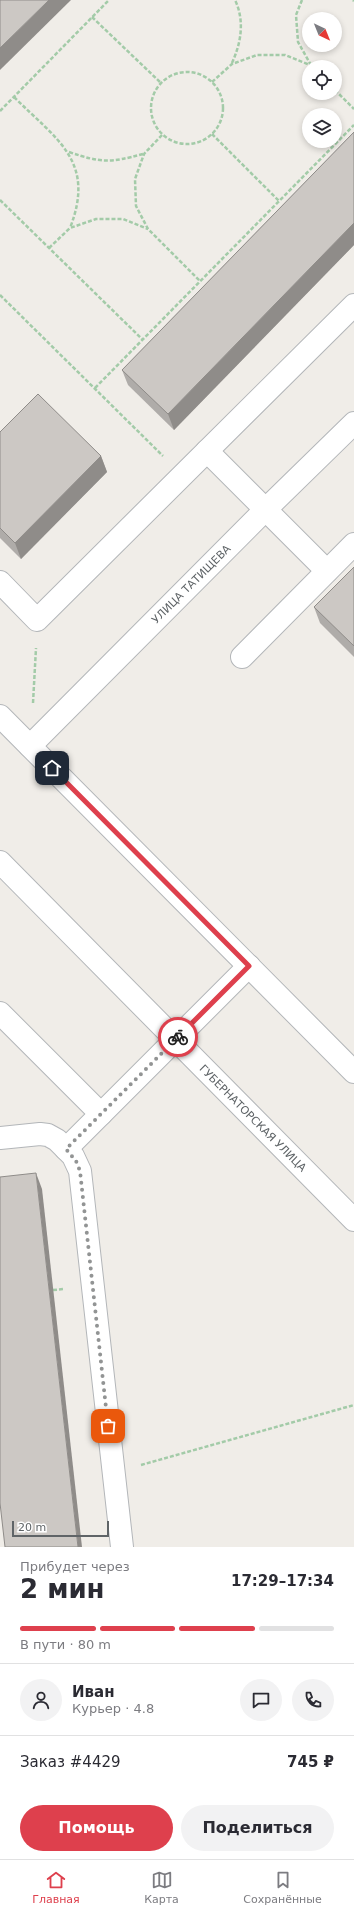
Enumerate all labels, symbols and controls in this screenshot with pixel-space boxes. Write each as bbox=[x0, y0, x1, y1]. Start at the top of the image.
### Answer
north arrow bbox=[302, 12, 342, 52]
map controls bbox=[302, 12, 342, 148]
button: locate bbox=[302, 60, 342, 100]
button: layers bbox=[302, 108, 342, 148]
street label: УЛИЦА ТАТИЩЕВА bbox=[149, 542, 234, 626]
pin bbox=[35, 751, 69, 785]
icon: home bbox=[41, 757, 63, 779]
courier bbox=[158, 1017, 198, 1057]
icon: bike bbox=[167, 1026, 189, 1048]
street label: ГУБЕРНАТОРСКАЯ УЛИЦА bbox=[197, 1062, 309, 1175]
pin bbox=[91, 1409, 125, 1443]
icon: bag bbox=[97, 1415, 119, 1437]
scale bar bbox=[12, 1519, 109, 1538]
text: 20 m bbox=[18, 1521, 46, 1534]
text: Прибудет через bbox=[20, 1559, 130, 1574]
text: 17:29–17:34 bbox=[231, 1572, 334, 1590]
text: 2 мин bbox=[20, 1574, 105, 1604]
text: В пути · 80 m bbox=[20, 1637, 111, 1652]
button: person bbox=[20, 1679, 62, 1721]
button: chat bbox=[240, 1679, 282, 1721]
button: phone bbox=[292, 1679, 334, 1721]
text: Иван bbox=[72, 1683, 115, 1701]
text: Курьер · 4.8 bbox=[72, 1701, 154, 1716]
text: Заказ #4429 bbox=[20, 1753, 121, 1771]
text: 745 ₽ bbox=[287, 1753, 334, 1771]
button: Помощь bbox=[20, 1805, 173, 1851]
button: Поделиться bbox=[181, 1805, 334, 1851]
tab: Главная bbox=[32, 1869, 80, 1906]
tab: Карта bbox=[144, 1869, 179, 1906]
tab: Сохранённые bbox=[243, 1869, 322, 1906]

